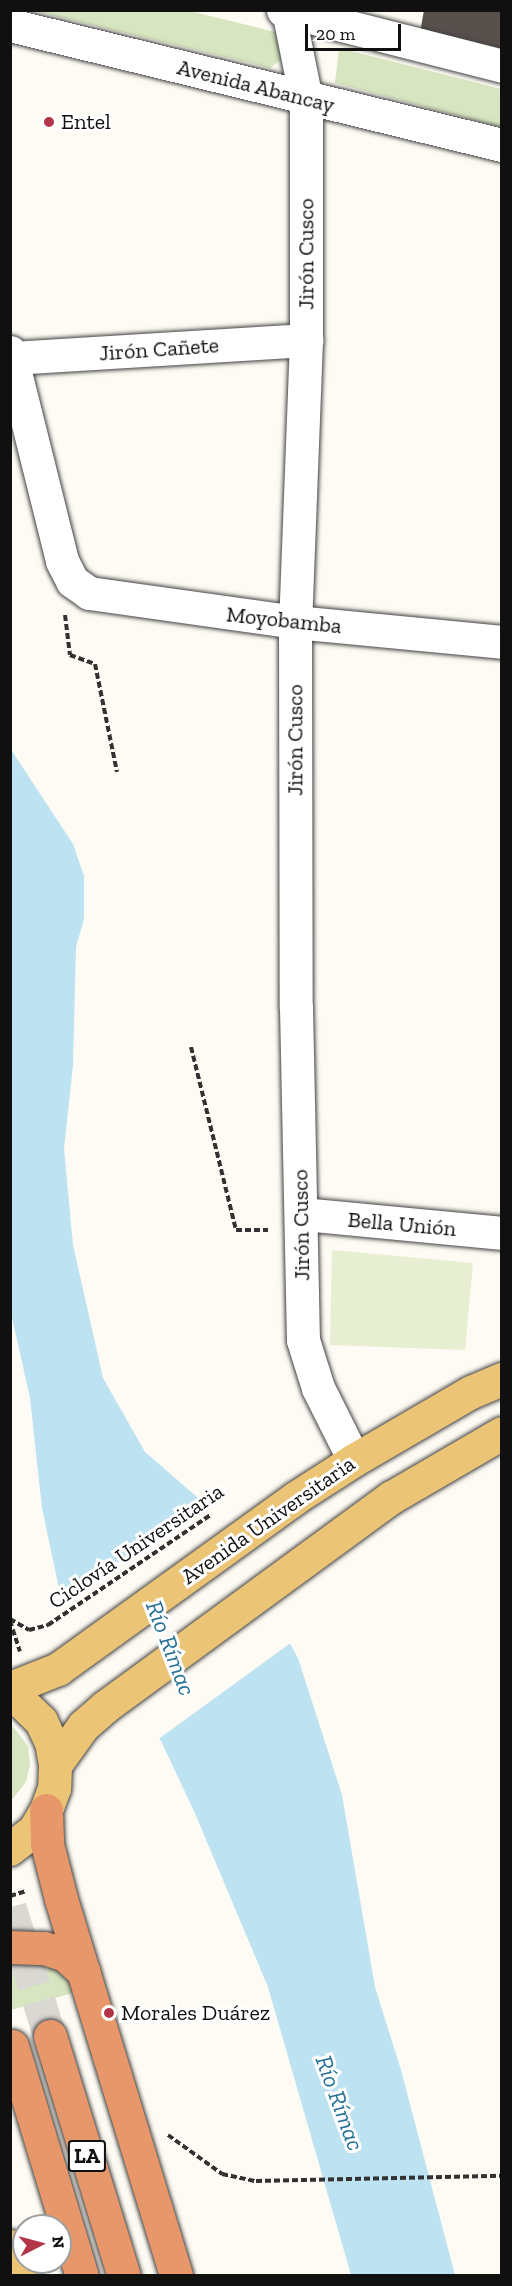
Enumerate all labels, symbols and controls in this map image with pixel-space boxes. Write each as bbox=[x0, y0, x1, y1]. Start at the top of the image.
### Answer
scale bar bbox=[308, 12, 404, 50]
text: 20 m bbox=[316, 23, 355, 45]
street label: Avenida Abancay bbox=[174, 54, 338, 118]
place label: Entel bbox=[61, 109, 111, 135]
marker: Entel bbox=[42, 115, 56, 129]
street label: Jirón Cusco bbox=[293, 198, 319, 310]
street label: Jirón Cañete bbox=[98, 332, 220, 366]
street label: Moyobamba bbox=[225, 601, 343, 639]
street label: Jirón Cusco bbox=[282, 684, 308, 796]
street label: Jirón Cusco bbox=[287, 1169, 315, 1281]
street label: Bella Unión bbox=[347, 1206, 457, 1242]
street label: Avenida Universitaria bbox=[176, 1450, 360, 1590]
street label: Ciclovía Universitaria bbox=[44, 1478, 228, 1614]
water label: Río Rímac bbox=[140, 1596, 202, 1700]
place label: Morales Duárez bbox=[121, 2000, 270, 2026]
marker: Morales Duárez bbox=[102, 2006, 116, 2020]
water label: Río Rímac bbox=[309, 2051, 371, 2155]
road number: LA bbox=[68, 2138, 106, 2174]
north arrow bbox=[12, 2214, 72, 2274]
text: N bbox=[48, 2235, 68, 2249]

